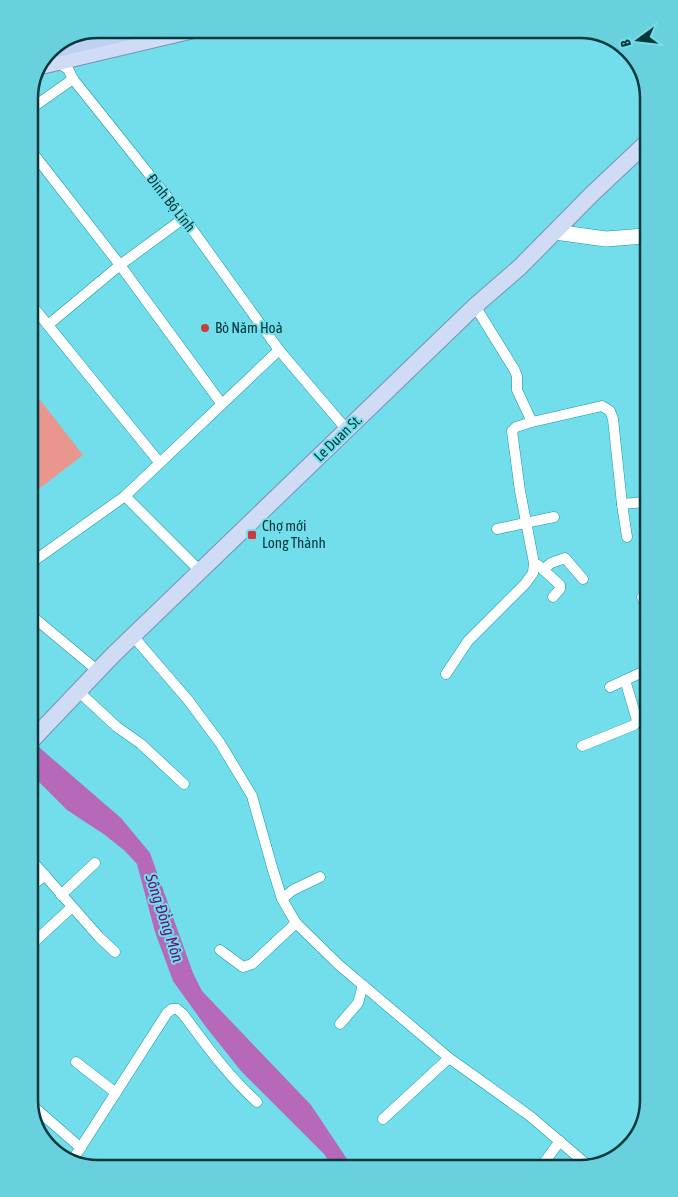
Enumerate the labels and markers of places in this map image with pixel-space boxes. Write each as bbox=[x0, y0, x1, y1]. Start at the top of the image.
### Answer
place label: Bò Năm Hoà bbox=[215, 319, 283, 336]
marker: Bò Năm Hoà bbox=[199, 322, 211, 334]
place label: Chợ mới Long Thành bbox=[262, 517, 326, 551]
marker: Chợ mới Long Thành bbox=[246, 529, 258, 541]

